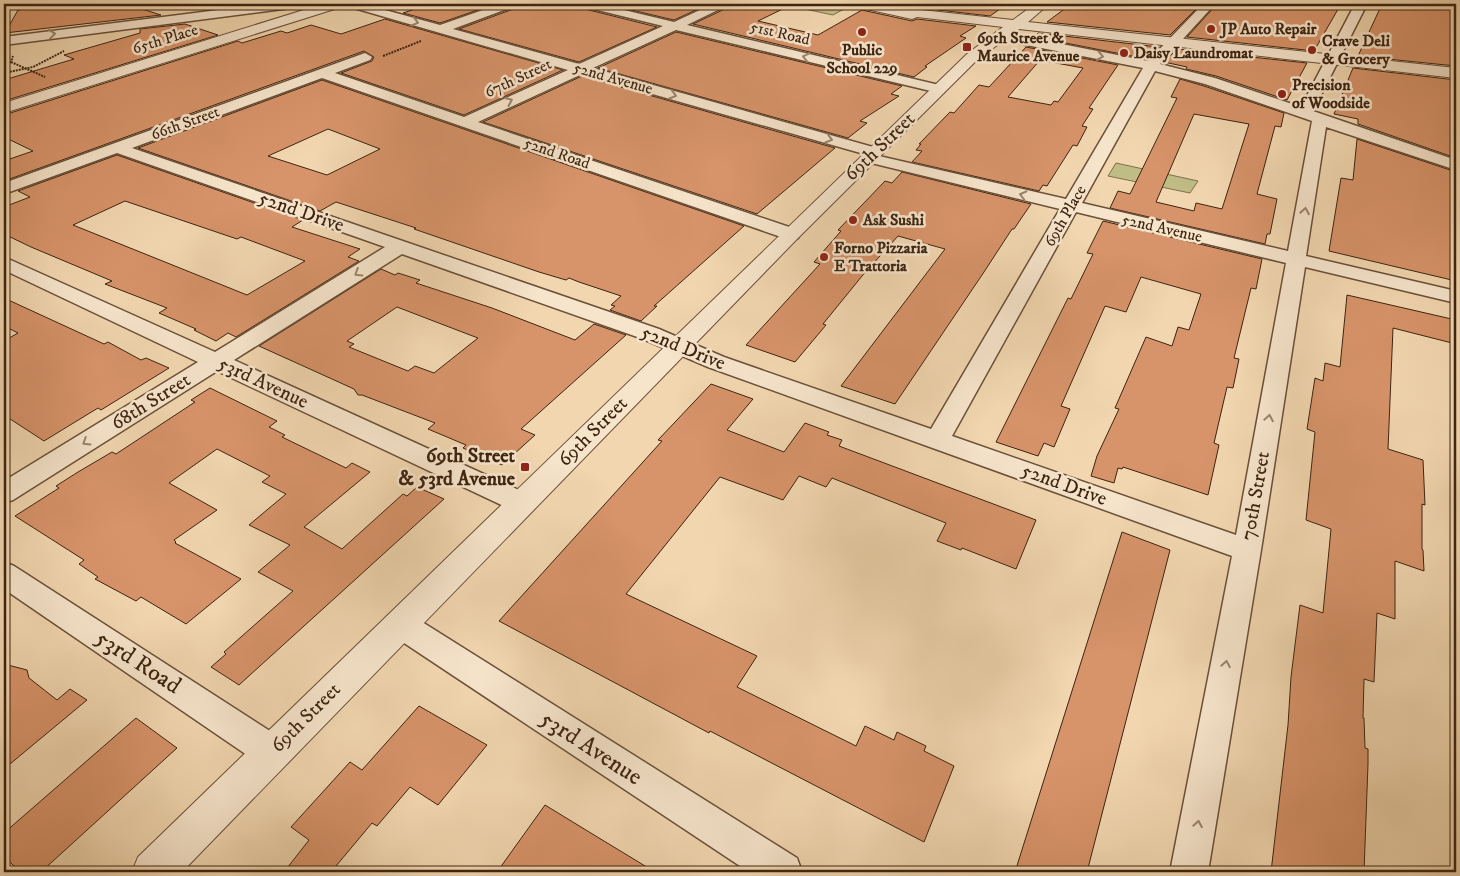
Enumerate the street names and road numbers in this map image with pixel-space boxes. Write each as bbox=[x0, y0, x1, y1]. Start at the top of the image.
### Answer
street label: 51st Road bbox=[748, 16, 812, 50]
street label: 65th Place bbox=[130, 19, 201, 58]
street label: 67th Street bbox=[481, 54, 555, 102]
street label: 52nd Avenue bbox=[571, 57, 655, 99]
street label: 66th Street bbox=[148, 101, 222, 145]
street label: 69th Street bbox=[839, 107, 921, 187]
street label: 52nd Road bbox=[521, 132, 593, 174]
street label: 69th Place bbox=[1039, 181, 1091, 250]
street label: 52nd Drive bbox=[255, 186, 347, 238]
street label: 52nd Avenue bbox=[1120, 209, 1204, 247]
street label: 52nd Drive bbox=[637, 320, 729, 376]
street label: 53rd Avenue bbox=[214, 351, 312, 415]
street label: 68th Street bbox=[107, 368, 195, 436]
street label: 69th Street bbox=[553, 392, 633, 472]
street label: 70th Street bbox=[1236, 450, 1276, 542]
street label: 52nd Drive bbox=[1018, 458, 1110, 512]
street label: 53rd Road bbox=[89, 623, 187, 701]
street label: 69th Street bbox=[266, 678, 346, 758]
street label: 53rd Avenue bbox=[534, 704, 648, 792]

